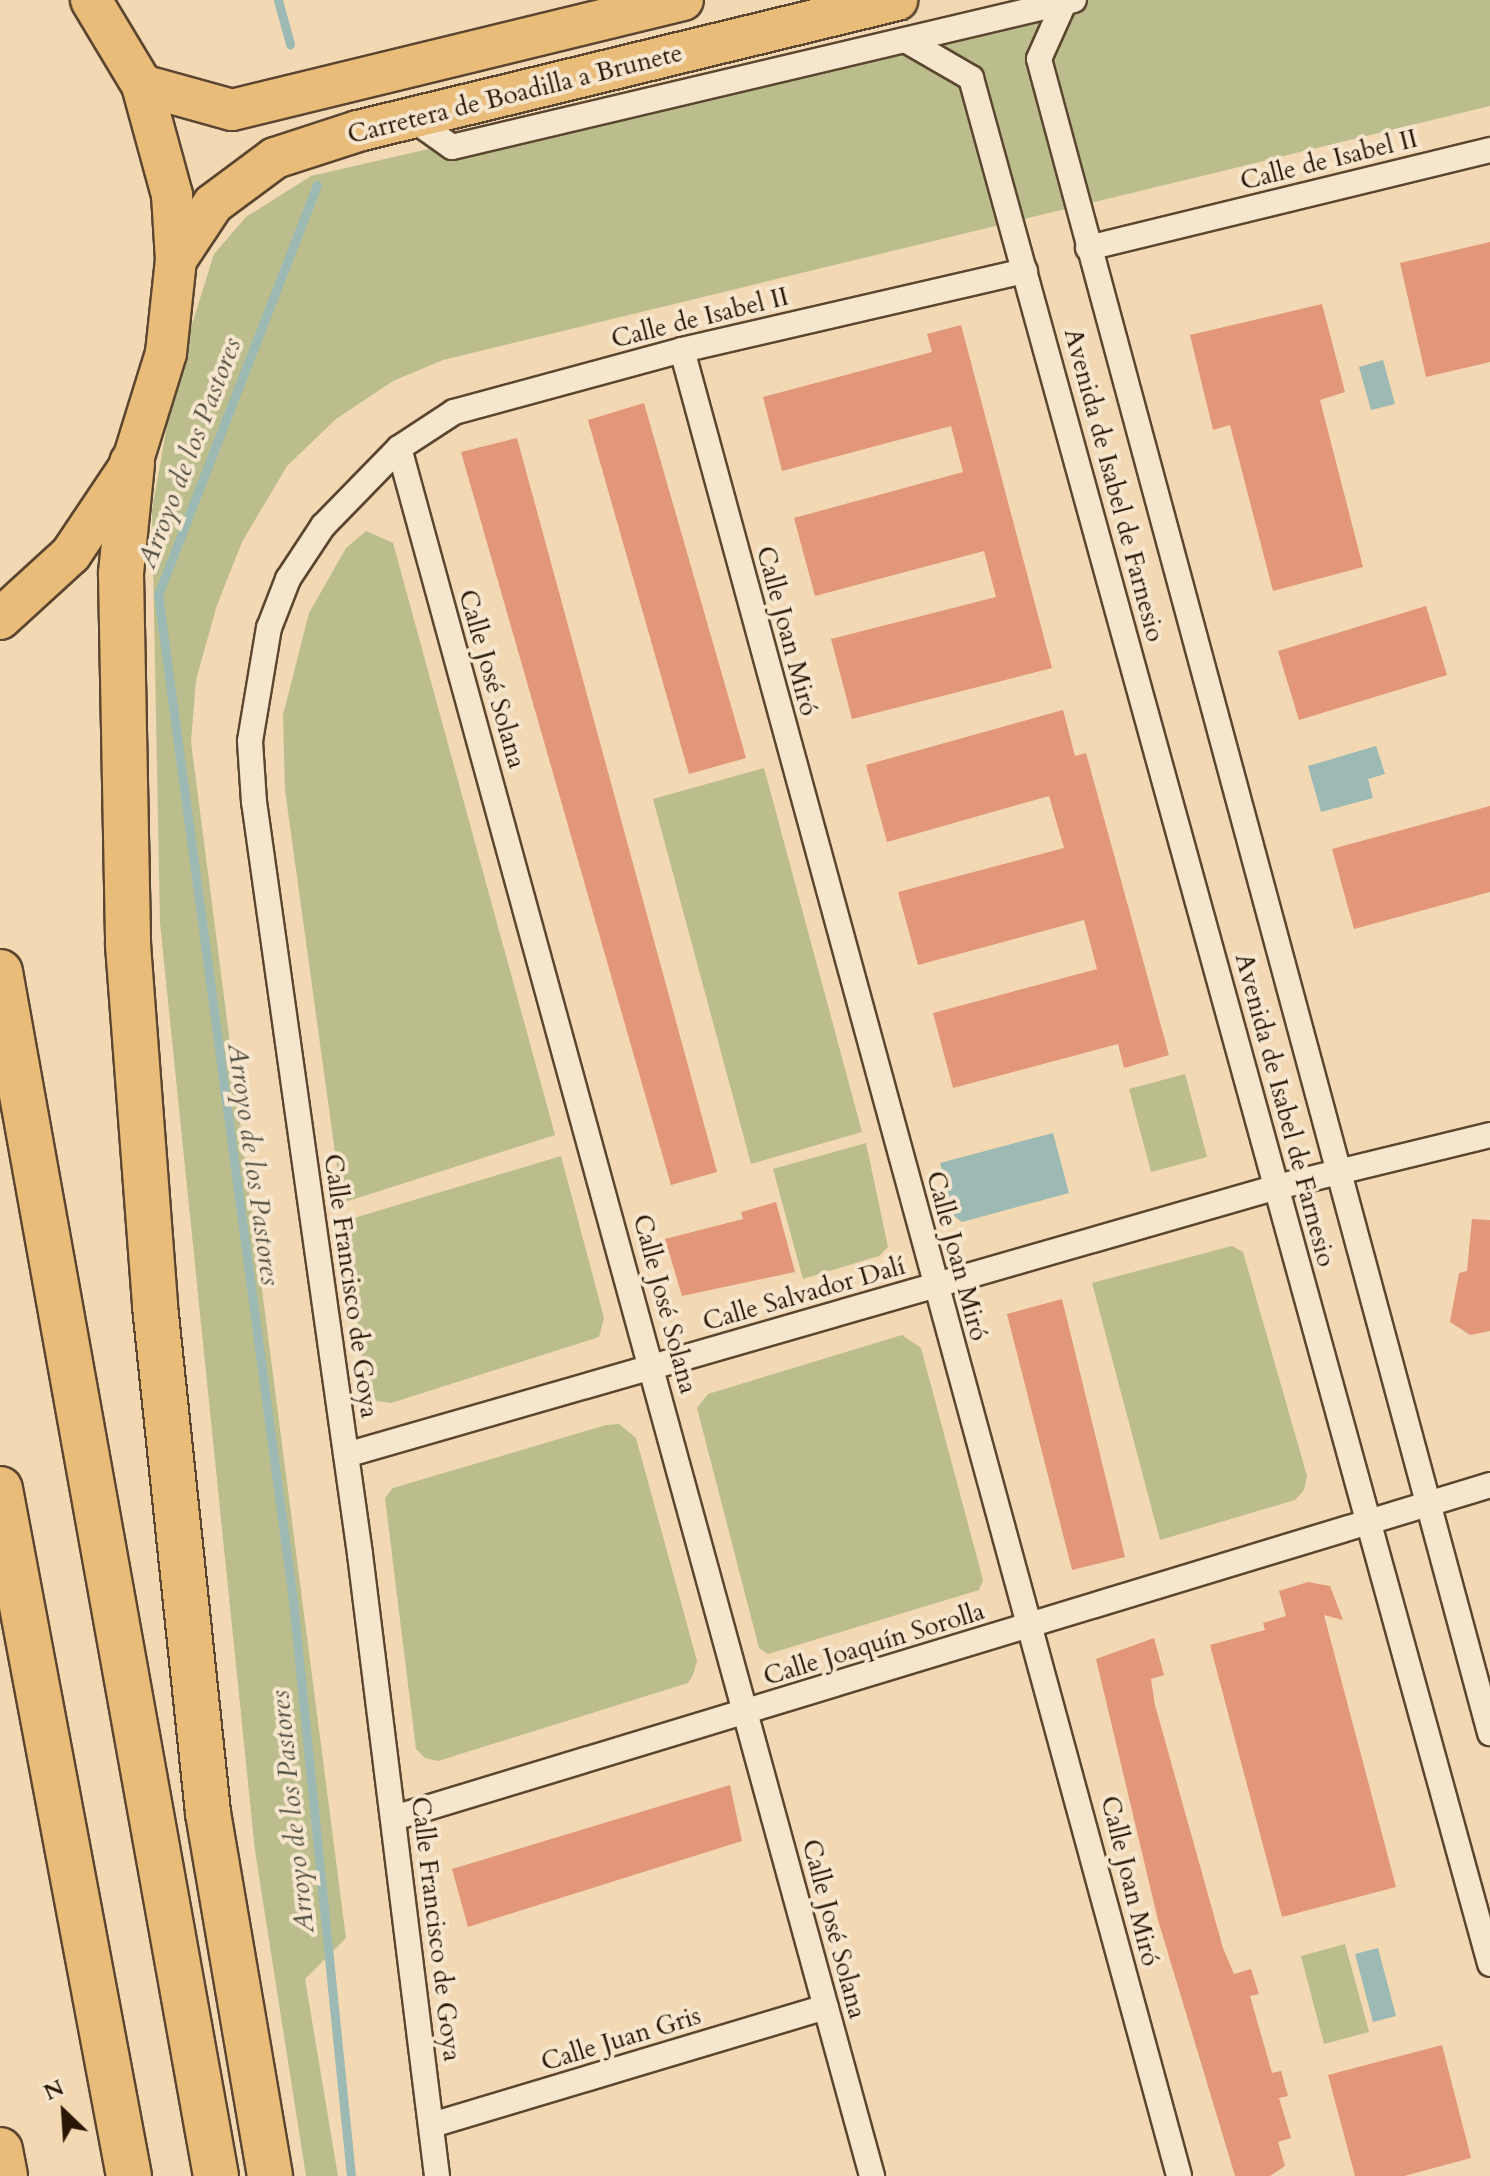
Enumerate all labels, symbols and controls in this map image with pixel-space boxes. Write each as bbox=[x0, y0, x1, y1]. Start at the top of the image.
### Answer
street label: Carretera de Boadilla a Brunete bbox=[344, 37, 686, 151]
street label: Calle de Isabel II bbox=[1237, 123, 1421, 197]
street label: Calle de Isabel II bbox=[608, 281, 792, 355]
street label: Avenida de Isabel de Farnesio bbox=[1057, 325, 1171, 645]
water label: Arroyo de los Pastores bbox=[129, 333, 249, 573]
street label: Calle Joan Miró bbox=[749, 543, 825, 719]
street label: Calle José Solana bbox=[452, 586, 532, 772]
street label: Avenida de Isabel de Farnesio bbox=[1228, 950, 1342, 1270]
water label: Arroyo de los Pastores bbox=[220, 1041, 288, 1287]
street label: Calle Francisco de Goya bbox=[317, 1152, 385, 1420]
street label: Calle Joan Miró bbox=[919, 1168, 995, 1344]
street label: Calle José Solana bbox=[626, 1211, 704, 1397]
street label: Calle Salvador Dalí bbox=[699, 1250, 909, 1338]
street label: Calle Joaquín Sorolla bbox=[760, 1596, 988, 1692]
water label: Arroyo de los Pastores bbox=[263, 1689, 321, 1935]
street label: Calle Joan Miró bbox=[1094, 1793, 1166, 1969]
street label: Calle Francisco de Goya bbox=[404, 1795, 468, 2063]
street label: Calle José Solana bbox=[795, 1836, 873, 2022]
street label: Calle Juan Gris bbox=[537, 2000, 705, 2078]
north arrow bbox=[24, 2072, 104, 2152]
text: N bbox=[39, 2073, 69, 2108]

